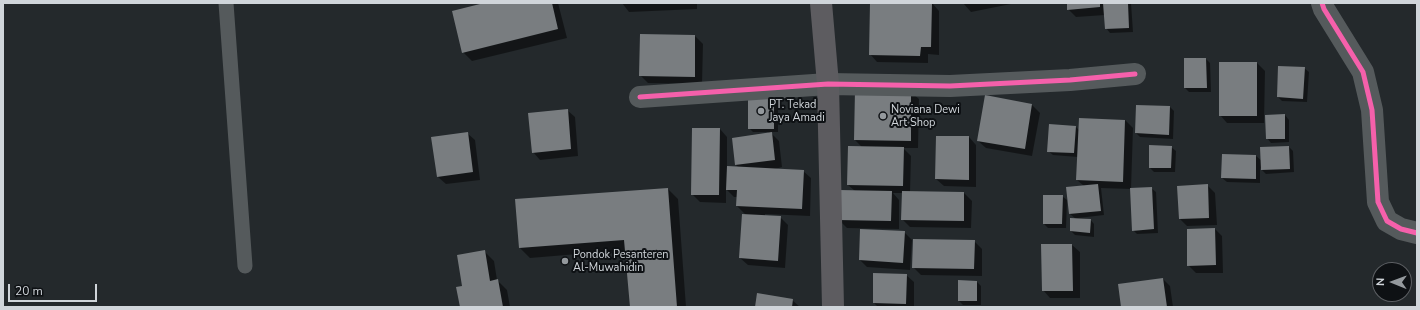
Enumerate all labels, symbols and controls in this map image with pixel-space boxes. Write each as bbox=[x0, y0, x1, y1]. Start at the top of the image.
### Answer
place label: PT. Tekad Jaya Amadi bbox=[769, 98, 825, 124]
place label: Noviana Dewi Art Shop bbox=[891, 103, 960, 129]
marker: PT. Tekad Jaya Amadi bbox=[756, 106, 766, 116]
marker: Noviana Dewi Art Shop bbox=[878, 111, 888, 121]
place label: Pondok Pesanteren Al-Muwahidin bbox=[573, 248, 668, 274]
marker: Pondok Pesanteren Al-Muwahidin bbox=[560, 256, 570, 266]
north arrow bbox=[1372, 262, 1412, 302]
scale bar bbox=[10, 276, 99, 302]
text: N bbox=[1373, 278, 1388, 286]
text: 20 m bbox=[15, 283, 43, 299]

